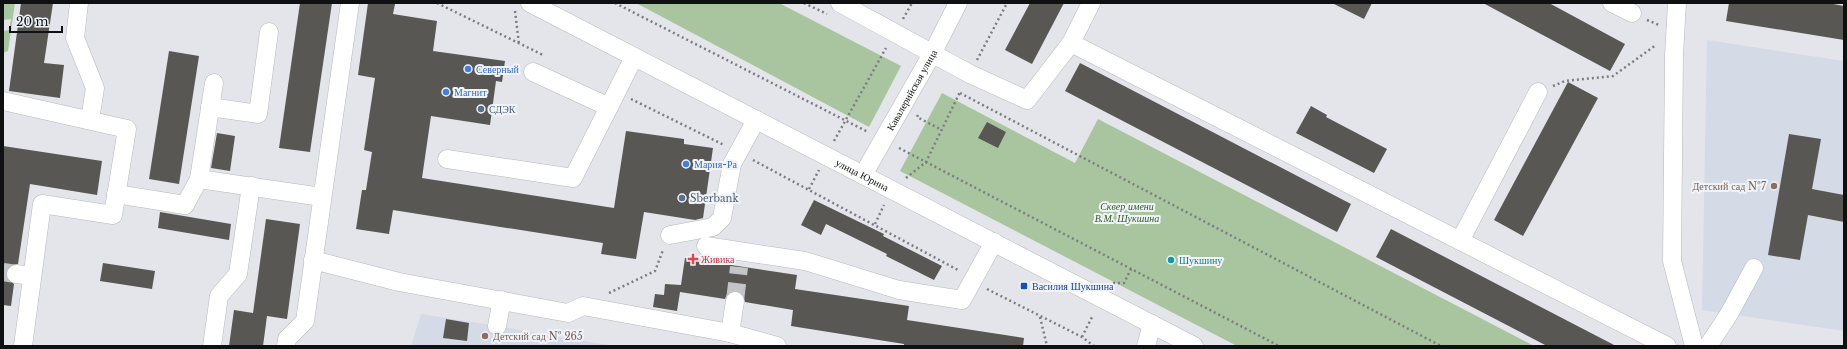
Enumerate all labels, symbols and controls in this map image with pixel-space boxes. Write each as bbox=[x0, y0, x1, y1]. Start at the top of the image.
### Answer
scale bar bbox=[10, 8, 62, 34]
text: 20 m bbox=[16, 14, 48, 29]
street label: Кавалерийская улица bbox=[883, 47, 940, 133]
place label: Северный bbox=[476, 63, 519, 76]
marker: Северный bbox=[463, 64, 473, 74]
place label: Магнит bbox=[454, 86, 487, 99]
marker: Магнит bbox=[441, 87, 451, 97]
place label: СДЭК bbox=[489, 103, 516, 116]
marker: СДЭК bbox=[476, 104, 486, 114]
street label: улица Юрина bbox=[834, 156, 892, 194]
place label: Мария-Ра bbox=[694, 158, 737, 171]
marker: Мария-Ра bbox=[681, 159, 691, 169]
place label: Детский сад №7 bbox=[1692, 180, 1767, 193]
marker: Детский сад №7 bbox=[1769, 181, 1779, 191]
place label: Sberbank bbox=[690, 192, 739, 205]
marker: Sberbank bbox=[677, 193, 687, 203]
park label: Сквер имени В.М. Шукшина bbox=[1095, 200, 1159, 225]
place label: Живика bbox=[701, 253, 735, 266]
marker: Живика bbox=[688, 254, 698, 264]
place label: Шукшину bbox=[1179, 254, 1222, 267]
marker: Шукшину bbox=[1166, 255, 1176, 265]
place label: Василия Шукшина bbox=[1032, 280, 1114, 293]
marker: Василия Шукшина bbox=[1019, 281, 1029, 291]
place label: Детский сад № 265 bbox=[493, 330, 583, 343]
marker: Детский сад № 265 bbox=[480, 331, 490, 341]

